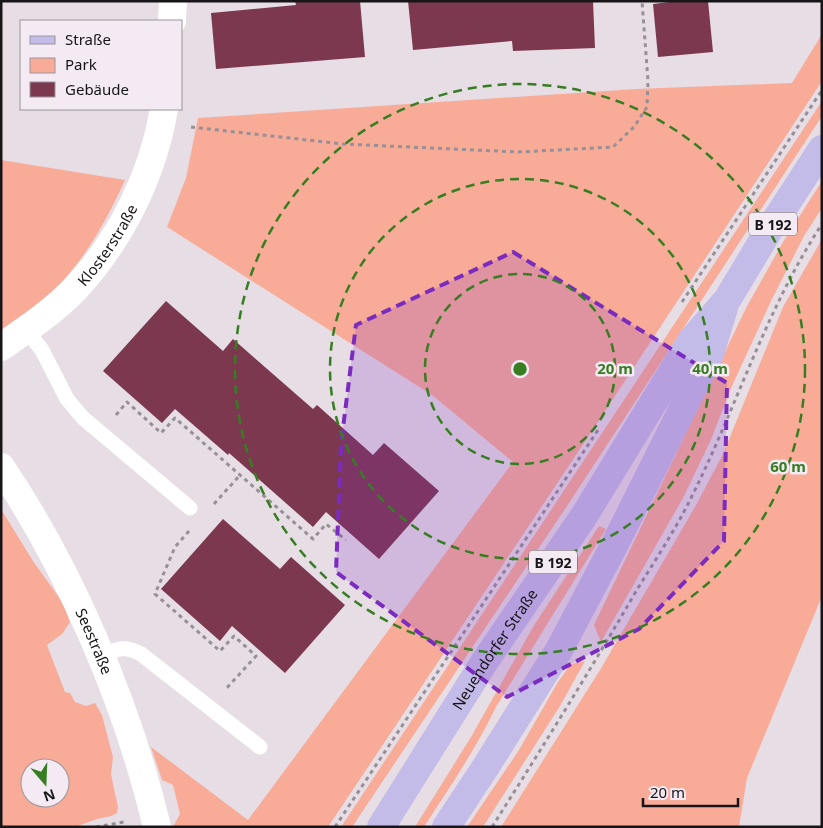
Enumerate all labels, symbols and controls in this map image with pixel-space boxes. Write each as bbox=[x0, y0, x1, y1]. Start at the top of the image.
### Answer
legend bbox=[20, 20, 182, 110]
text: Straße bbox=[65, 29, 111, 49]
text: Park bbox=[65, 54, 97, 74]
text: Gebäude bbox=[65, 79, 129, 99]
street label: Klosterstraße bbox=[73, 201, 142, 290]
road number: B 192 bbox=[749, 212, 797, 235]
text: 20 m bbox=[597, 358, 633, 378]
text: 40 m bbox=[692, 358, 728, 378]
centre of rings bbox=[511, 360, 529, 378]
text: 60 m bbox=[770, 456, 806, 476]
road number: B 192 bbox=[529, 550, 577, 574]
street label: Neuendorfer Straße bbox=[447, 585, 542, 713]
street label: Seestraße bbox=[71, 605, 117, 677]
north arrow bbox=[20, 758, 70, 808]
scale bar bbox=[643, 776, 738, 808]
text: 20 m bbox=[650, 782, 685, 802]
text: N bbox=[41, 785, 58, 807]

